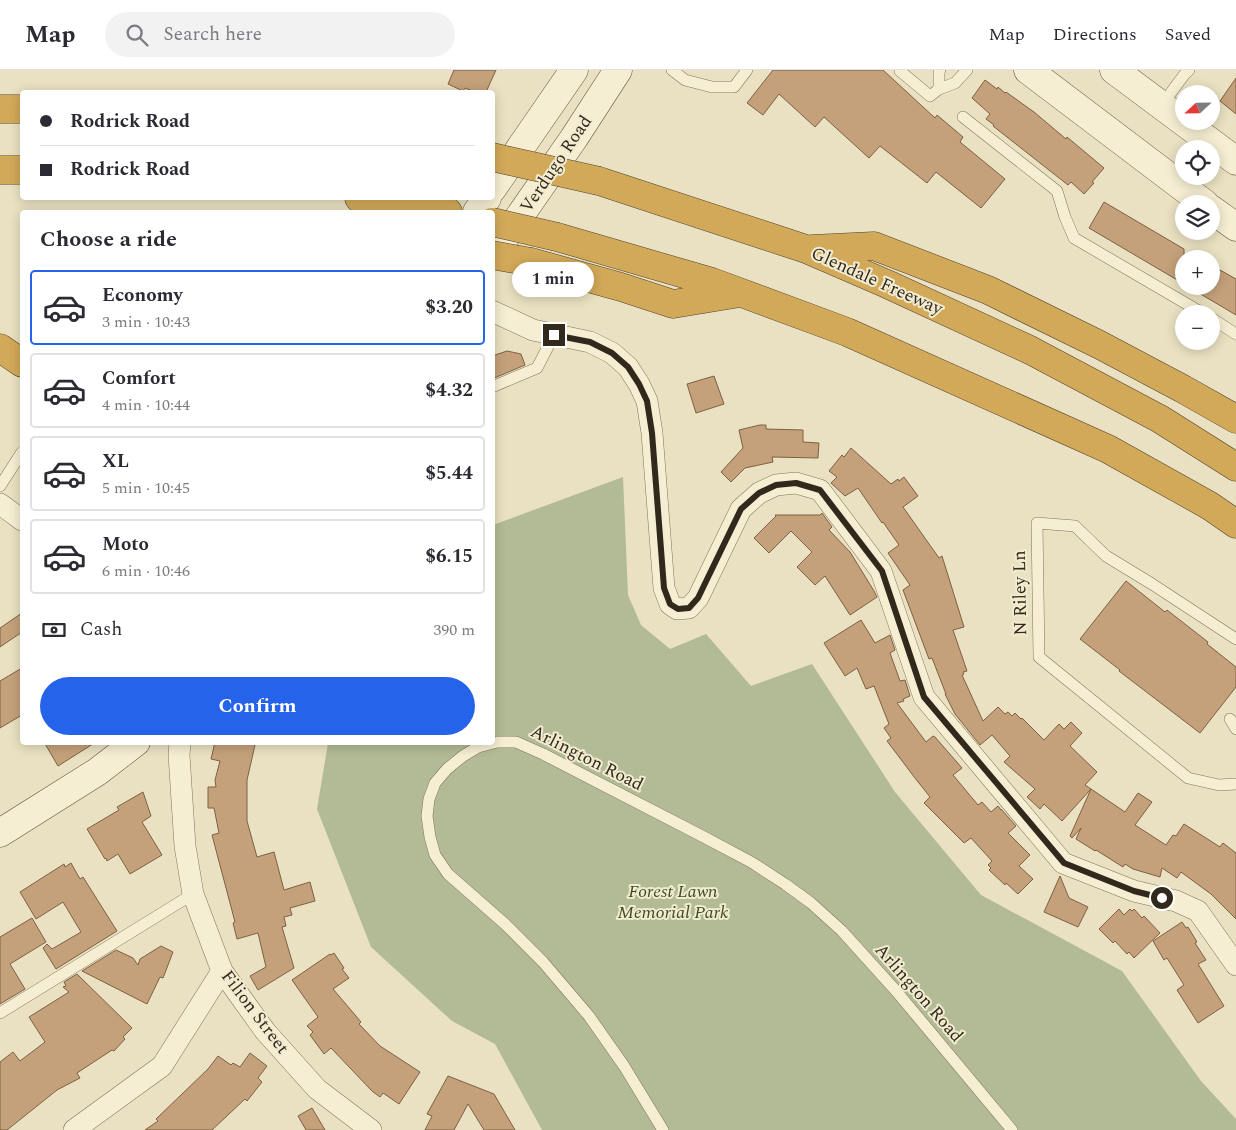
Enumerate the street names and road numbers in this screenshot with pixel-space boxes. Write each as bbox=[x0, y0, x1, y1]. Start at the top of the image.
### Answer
street label: Verdugo Road bbox=[513, 110, 599, 218]
street label: Glendale Freeway bbox=[807, 240, 948, 323]
street label: N Riley Ln bbox=[1006, 550, 1034, 636]
street label: Arlington Road bbox=[526, 718, 648, 798]
street label: Arlington Road bbox=[868, 938, 970, 1048]
street label: Filion Street bbox=[214, 964, 296, 1060]

